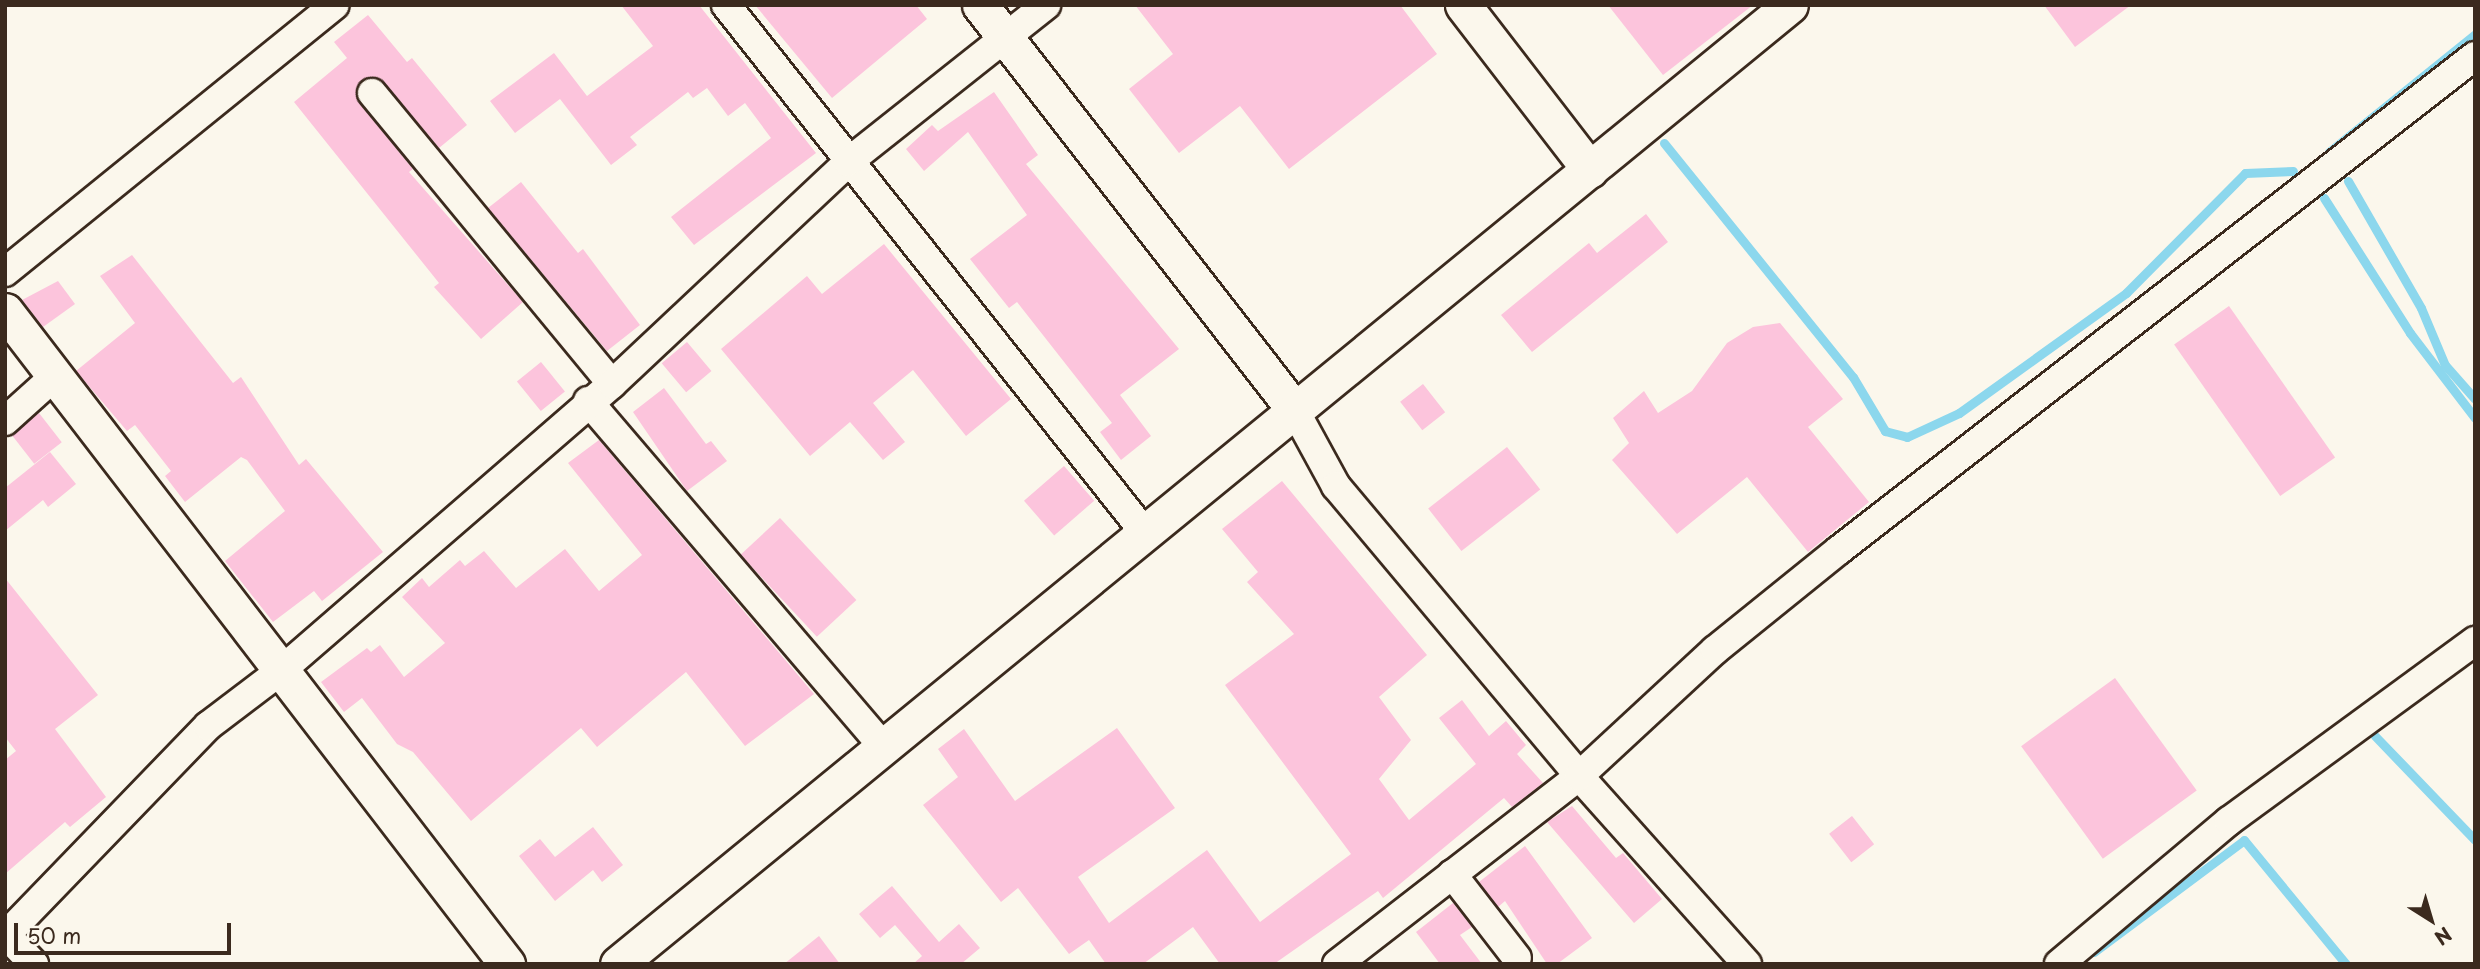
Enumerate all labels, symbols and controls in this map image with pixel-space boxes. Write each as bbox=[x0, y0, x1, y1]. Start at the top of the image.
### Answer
north arrow bbox=[2396, 885, 2466, 955]
scale bar bbox=[18, 909, 234, 953]
text: 50 m bbox=[27, 919, 81, 951]
text: N bbox=[2429, 921, 2458, 952]

